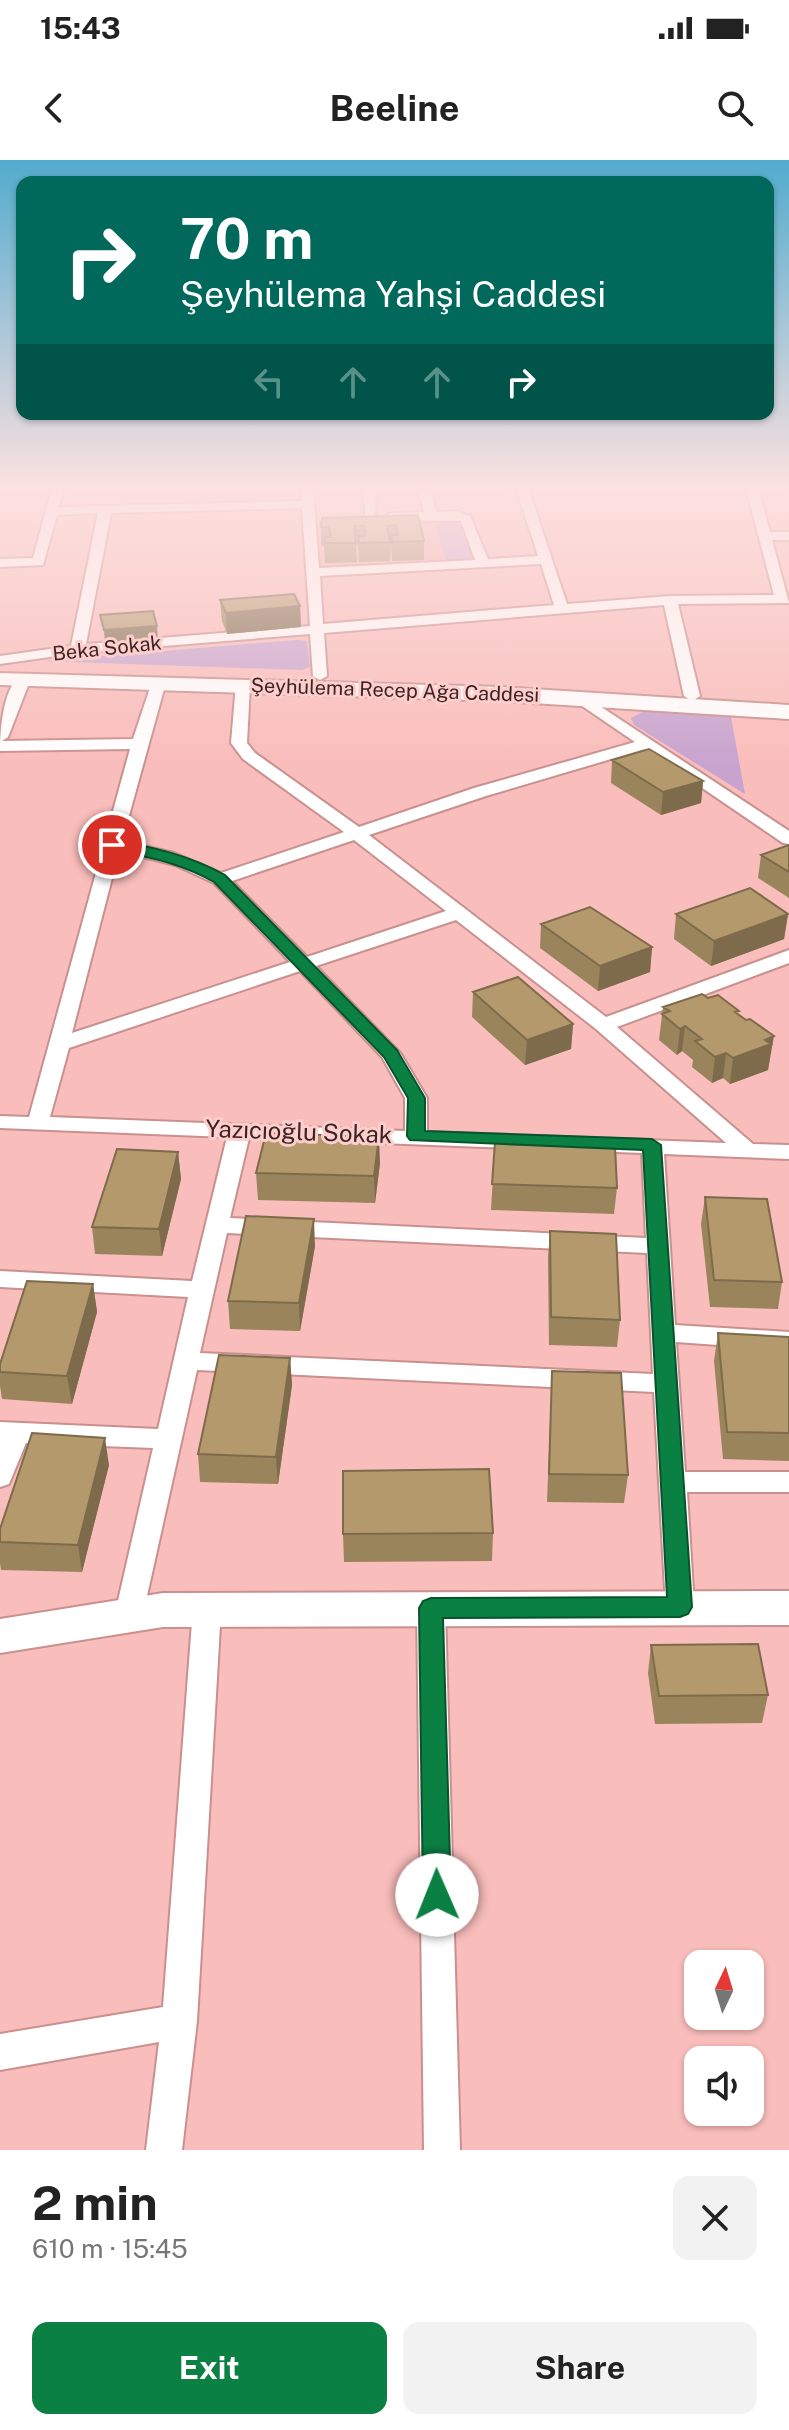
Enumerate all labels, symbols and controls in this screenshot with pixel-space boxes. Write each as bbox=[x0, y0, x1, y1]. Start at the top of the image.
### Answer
text: 15:43 bbox=[40, 10, 121, 46]
icon: back bbox=[32, 86, 76, 130]
icon: search bbox=[713, 86, 757, 130]
text: Beeline bbox=[330, 87, 459, 129]
text: 70 m bbox=[180, 206, 313, 272]
icon: right bbox=[48, 208, 152, 312]
text: Şeyhülema Yahşi Caddesi bbox=[180, 273, 606, 315]
icon: left bbox=[247, 360, 291, 404]
icon: ahead bbox=[331, 360, 375, 404]
icon: ahead bbox=[415, 360, 459, 404]
icon: right bbox=[499, 360, 543, 404]
street label: Beka Sokak bbox=[51, 630, 163, 666]
street label: Şeyhülema Recep Ağa Caddesi bbox=[250, 673, 540, 707]
pin bbox=[78, 811, 146, 879]
icon: arrive bbox=[90, 823, 134, 867]
street label: Yazıcıoğlu Sokak bbox=[205, 1114, 393, 1148]
position arrow bbox=[395, 1853, 479, 1937]
north arrow bbox=[684, 1950, 764, 2030]
map controls bbox=[684, 1950, 764, 2126]
button: sound bbox=[684, 2046, 764, 2126]
text: 2 min bbox=[32, 2174, 158, 2231]
button: close bbox=[673, 2176, 757, 2260]
text: 610 m · 15:45 bbox=[32, 2233, 188, 2264]
button: Exit bbox=[32, 2322, 387, 2414]
button: Share bbox=[403, 2322, 757, 2414]

